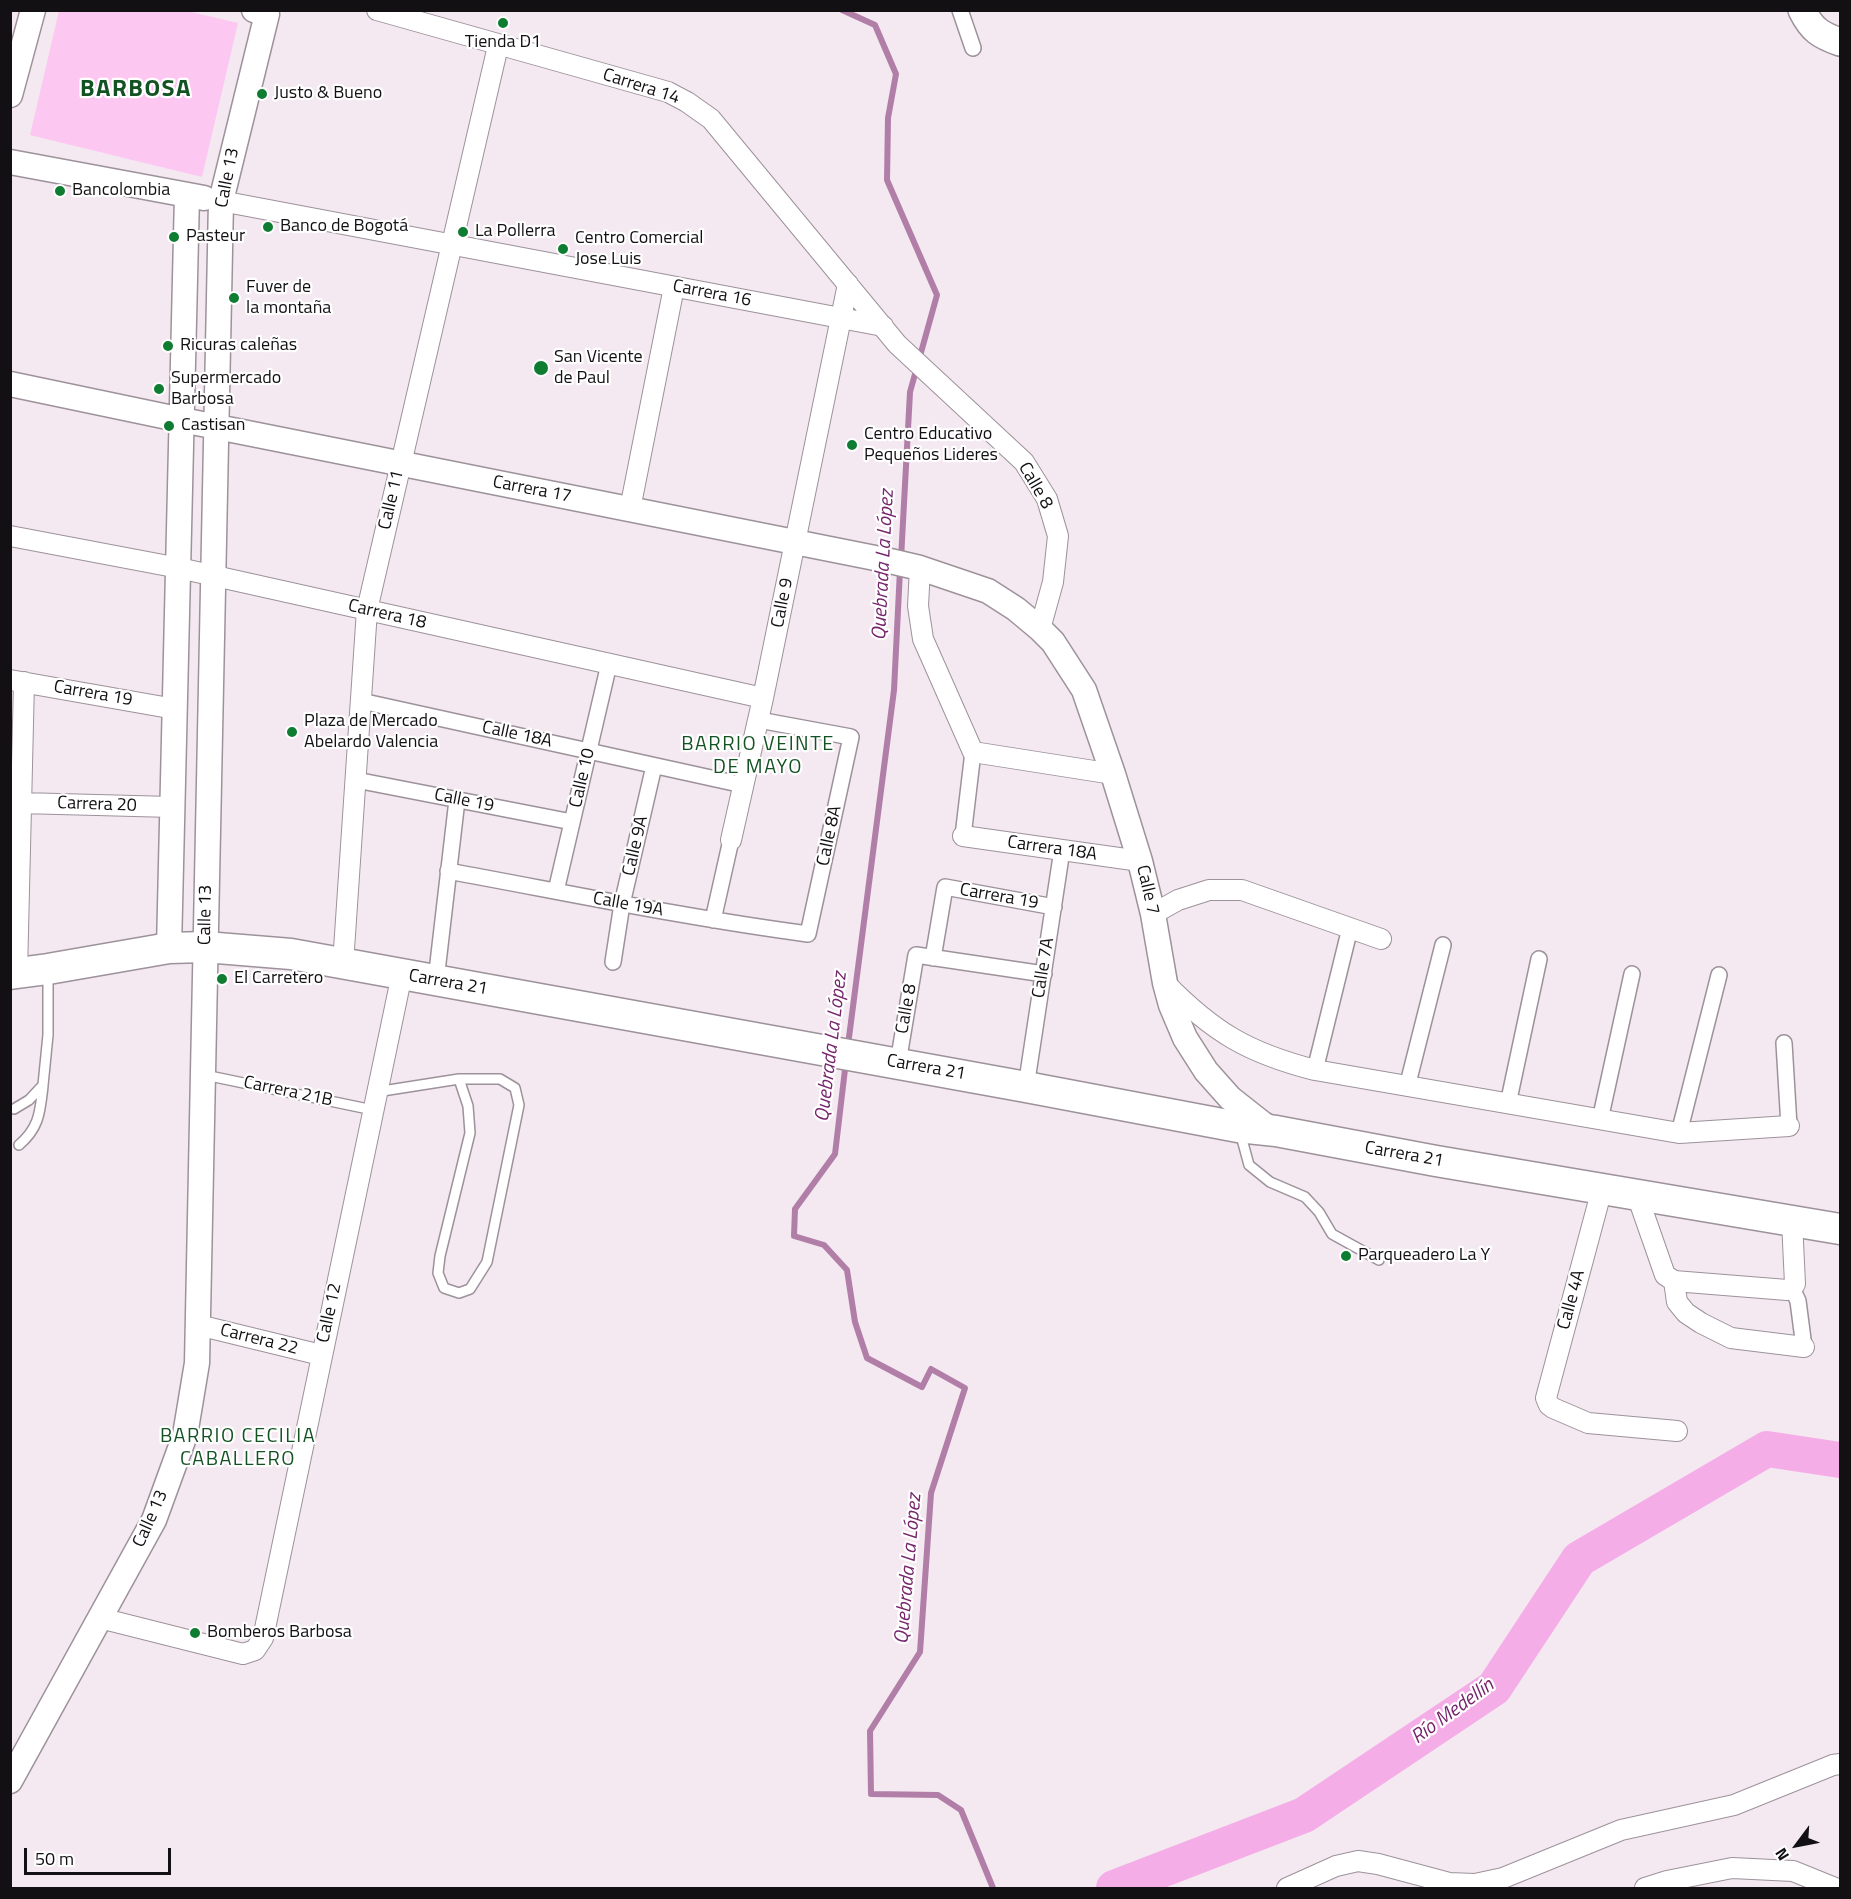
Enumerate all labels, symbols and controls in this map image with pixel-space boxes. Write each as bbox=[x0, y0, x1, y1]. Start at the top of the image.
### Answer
marker: Tienda D1 bbox=[496, 16, 510, 30]
place label: Tienda D1 bbox=[465, 32, 541, 54]
street label: Carrera 14 bbox=[600, 64, 682, 110]
district label: BARBOSA bbox=[80, 76, 192, 104]
place label: Justo & Bueno bbox=[274, 83, 382, 105]
marker: Justo & Bueno bbox=[255, 87, 269, 101]
street label: Calle 13 bbox=[212, 146, 244, 210]
place label: Bancolombia bbox=[72, 180, 170, 202]
marker: Bancolombia bbox=[53, 184, 67, 198]
place label: Banco de Bogotá bbox=[280, 216, 408, 238]
marker: Banco de Bogotá bbox=[261, 220, 275, 234]
place label: La Pollerra bbox=[475, 221, 556, 243]
marker: La Pollerra bbox=[456, 225, 470, 239]
place label: Pasteur bbox=[186, 226, 245, 248]
place label: Centro Comercial Jose Luis bbox=[575, 228, 703, 270]
marker: Pasteur bbox=[167, 230, 181, 244]
marker: Centro Comercial Jose Luis bbox=[556, 242, 570, 256]
street label: Carrera 16 bbox=[671, 276, 753, 312]
place label: Fuver de la montaña bbox=[246, 277, 331, 320]
marker: Fuver de la montaña bbox=[227, 291, 241, 305]
place label: Ricuras caleñas bbox=[180, 335, 297, 357]
marker: Ricuras caleñas bbox=[161, 339, 175, 353]
place label: San Vicente de Paul bbox=[554, 347, 643, 389]
marker: San Vicente de Paul bbox=[532, 359, 550, 377]
place label: Supermercado Barbosa bbox=[171, 368, 281, 410]
marker: Supermercado Barbosa bbox=[152, 382, 166, 396]
place label: Castisan bbox=[181, 415, 245, 437]
marker: Castisan bbox=[162, 419, 176, 433]
place label: Centro Educativo Pequeños Lideres bbox=[864, 424, 998, 466]
marker: Centro Educativo Pequeños Lideres bbox=[845, 438, 859, 452]
street label: Calle 8 bbox=[1013, 459, 1057, 513]
street label: Calle 11 bbox=[375, 468, 409, 532]
street label: Carrera 17 bbox=[491, 472, 573, 508]
water label: Quebrada La López bbox=[868, 489, 900, 641]
street label: Calle 9 bbox=[768, 576, 798, 630]
street label: Carrera 18 bbox=[346, 596, 428, 634]
street label: Carrera 19 bbox=[52, 676, 134, 712]
place label: Plaza de Mercado Abelardo Valencia bbox=[304, 711, 438, 754]
street label: Calle 18A bbox=[480, 717, 554, 753]
marker: Plaza de Mercado Abelardo Valencia bbox=[285, 725, 299, 739]
district label: BARRIO VEINTE DE MAYO bbox=[681, 733, 835, 780]
street label: Calle 10 bbox=[566, 746, 600, 810]
street label: Calle 19 bbox=[432, 785, 496, 817]
street label: Carrera 20 bbox=[57, 793, 137, 817]
street label: Calle 8A bbox=[813, 804, 847, 868]
street label: Calle 9A bbox=[619, 814, 653, 878]
street label: Carrera 18A bbox=[1006, 832, 1098, 866]
street label: Calle 7 bbox=[1131, 863, 1163, 917]
street label: Carrera 19 bbox=[958, 879, 1040, 915]
street label: Calle 13 bbox=[195, 885, 217, 945]
street label: Calle 19A bbox=[591, 888, 665, 922]
street label: Calle 7A bbox=[1029, 936, 1059, 1000]
street label: Carrera 21 bbox=[407, 965, 489, 1001]
place label: El Carretero bbox=[234, 968, 323, 990]
water label: Quebrada La López bbox=[811, 971, 853, 1123]
marker: El Carretero bbox=[215, 972, 229, 986]
street label: Calle 8 bbox=[892, 982, 922, 1036]
street label: Carrera 21 bbox=[885, 1050, 967, 1086]
street label: Carrera 21B bbox=[241, 1072, 335, 1112]
street label: Carrera 21 bbox=[1363, 1137, 1445, 1173]
place label: Parqueadero La Y bbox=[1358, 1245, 1490, 1267]
marker: Parqueadero La Y bbox=[1339, 1249, 1353, 1263]
street label: Calle 4A bbox=[1554, 1268, 1590, 1332]
street label: Calle 12 bbox=[313, 1281, 347, 1345]
street label: Carrera 22 bbox=[218, 1320, 300, 1360]
district label: BARRIO CECILIA CABALLERO bbox=[160, 1425, 316, 1472]
street label: Calle 13 bbox=[129, 1487, 173, 1551]
water label: Quebrada La López bbox=[890, 1493, 928, 1645]
place label: Bomberos Barbosa bbox=[207, 1622, 352, 1644]
marker: Bomberos Barbosa bbox=[188, 1626, 202, 1640]
water label: Río Medellín bbox=[1407, 1674, 1499, 1750]
north arrow bbox=[1767, 1815, 1827, 1875]
scale bar bbox=[27, 1836, 174, 1874]
text: N bbox=[1769, 1843, 1795, 1866]
text: 50 m bbox=[35, 1845, 74, 1872]

